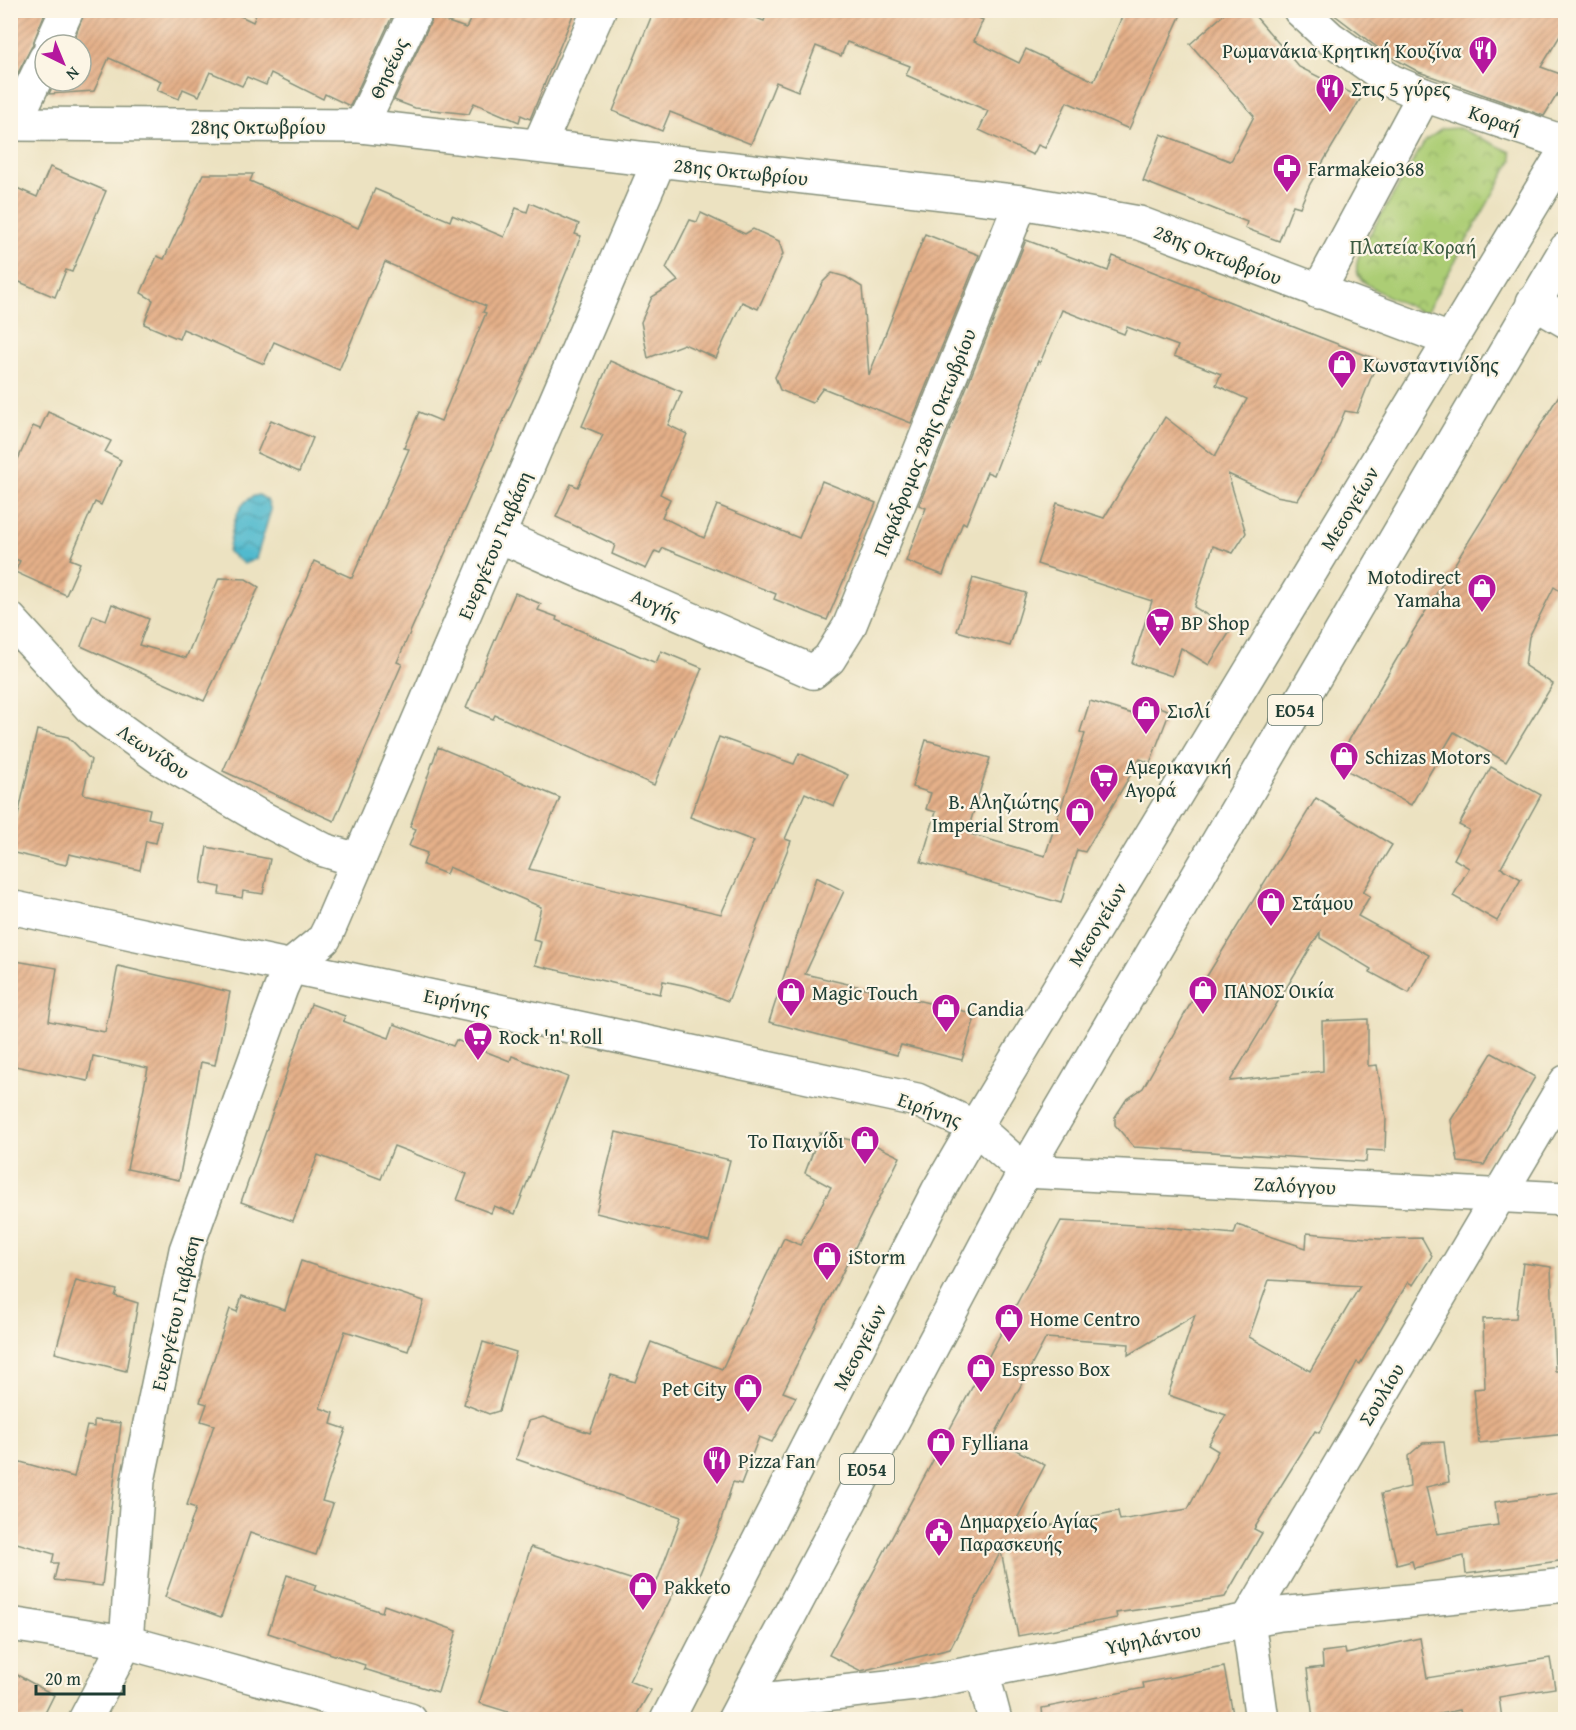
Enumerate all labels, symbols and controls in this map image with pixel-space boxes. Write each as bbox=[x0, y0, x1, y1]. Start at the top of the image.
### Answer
street label: Θησέως bbox=[361, 32, 415, 103]
north arrow bbox=[33, 33, 93, 93]
restaurant icon: Ρωμανάκια Κρητική Κουζίνα bbox=[1467, 34, 1499, 76]
place label: Ρωμανάκια Κρητική Κουζίνα bbox=[1222, 36, 1462, 65]
text: N bbox=[61, 62, 85, 87]
restaurant icon: Στις 5 γύρες bbox=[1314, 72, 1346, 114]
place label: Στις 5 γύρες bbox=[1351, 74, 1451, 103]
street label: Κοραή bbox=[1465, 97, 1525, 141]
street label: 28ης Οκτωβρίου bbox=[190, 112, 326, 141]
street label: 28ης Οκτωβρίου bbox=[672, 150, 810, 192]
pharmacy icon: Farmakeio368 bbox=[1271, 152, 1303, 194]
place label: Farmakeio368 bbox=[1308, 154, 1424, 183]
street label: 28ης Οκτωβρίου bbox=[1150, 216, 1286, 292]
park label: Πλατεία Κοραή bbox=[1350, 232, 1476, 261]
street label: Παράδρομος 28ης Οκτωβρίου bbox=[865, 324, 983, 560]
shop icon: Κωνσταντινίδης bbox=[1326, 348, 1358, 390]
place label: Κωνσταντινίδης bbox=[1363, 350, 1499, 379]
street label: Μεσογείων bbox=[1312, 460, 1386, 556]
street label: Ευεργέτου Γιαβάση bbox=[450, 466, 538, 624]
place label: Motodirect Yamaha bbox=[1368, 562, 1462, 614]
shop icon: Motodirect Yamaha bbox=[1466, 572, 1498, 614]
street label: Αυγής bbox=[627, 581, 686, 628]
supermarket icon: BP Shop bbox=[1144, 606, 1176, 648]
place label: BP Shop bbox=[1181, 608, 1250, 637]
shop icon: Σισλί bbox=[1130, 694, 1162, 736]
road number: ΕΟ54 bbox=[1268, 695, 1322, 725]
place label: Σισλί bbox=[1167, 696, 1210, 725]
street label: Λεωνίδου bbox=[112, 716, 196, 786]
shop icon: Schizas Motors bbox=[1328, 740, 1360, 782]
place label: Schizas Motors bbox=[1365, 742, 1491, 771]
place label: Αμερικανική Αγορά bbox=[1125, 752, 1232, 804]
supermarket icon: Αμερικανική Αγορά bbox=[1088, 762, 1120, 804]
place label: Β. Αληζιώτης Imperial Strom bbox=[932, 787, 1060, 839]
shop icon: Β. Αληζιώτης Imperial Strom bbox=[1064, 796, 1096, 838]
street label: Μεσογείων bbox=[1060, 876, 1134, 972]
shop icon: Στάμου bbox=[1255, 886, 1287, 928]
place label: Στάμου bbox=[1292, 888, 1354, 917]
shop icon: ΠΑΝΟΣ Οικία bbox=[1187, 974, 1219, 1016]
shop icon: Magic Touch bbox=[775, 976, 807, 1018]
place label: ΠΑΝΟΣ Οικία bbox=[1224, 976, 1334, 1005]
place label: Magic Touch bbox=[812, 978, 918, 1007]
street label: Ειρήνης bbox=[421, 980, 493, 1022]
shop icon: Candia bbox=[930, 992, 962, 1034]
place label: Candia bbox=[967, 994, 1025, 1023]
supermarket icon: Rock 'n' Roll bbox=[462, 1020, 494, 1062]
place label: Rock 'n' Roll bbox=[499, 1022, 603, 1051]
street label: Ειρήνης bbox=[894, 1084, 967, 1134]
shop icon: Το Παιχνίδι bbox=[849, 1124, 881, 1166]
place label: Το Παιχνίδι bbox=[748, 1126, 844, 1155]
street label: Ζαλόγγου bbox=[1253, 1168, 1337, 1202]
street label: Ευεργέτου Γιαβάση bbox=[143, 1232, 207, 1394]
shop icon: iStorm bbox=[811, 1240, 843, 1282]
place label: iStorm bbox=[848, 1242, 906, 1271]
street label: Μεσογείων bbox=[825, 1299, 893, 1395]
shop icon: Home Centro bbox=[993, 1302, 1025, 1344]
place label: Home Centro bbox=[1030, 1304, 1140, 1333]
shop icon: Espresso Box bbox=[965, 1352, 997, 1394]
place label: Espresso Box bbox=[1002, 1354, 1111, 1383]
street label: Σουλίου bbox=[1351, 1357, 1411, 1431]
shop icon: Pet City bbox=[732, 1372, 764, 1414]
place label: Pet City bbox=[662, 1374, 727, 1403]
shop icon: Fylliana bbox=[925, 1426, 957, 1468]
place label: Fylliana bbox=[962, 1428, 1029, 1457]
restaurant icon: Pizza Fan bbox=[701, 1444, 733, 1486]
place label: Pizza Fan bbox=[738, 1446, 815, 1475]
road number: ΕΟ54 bbox=[840, 1454, 894, 1484]
place label: Δημαρχείο Αγίας Παρασκευής bbox=[960, 1506, 1098, 1558]
public building icon: Δημαρχείο Αγίας Παρασκευής bbox=[923, 1516, 955, 1558]
shop icon: Pakketo bbox=[627, 1570, 659, 1612]
place label: Pakketo bbox=[664, 1572, 731, 1601]
street label: Υψηλάντου bbox=[1102, 1615, 1203, 1662]
scale bar bbox=[36, 1658, 124, 1696]
text: 20 m bbox=[45, 1665, 81, 1692]

